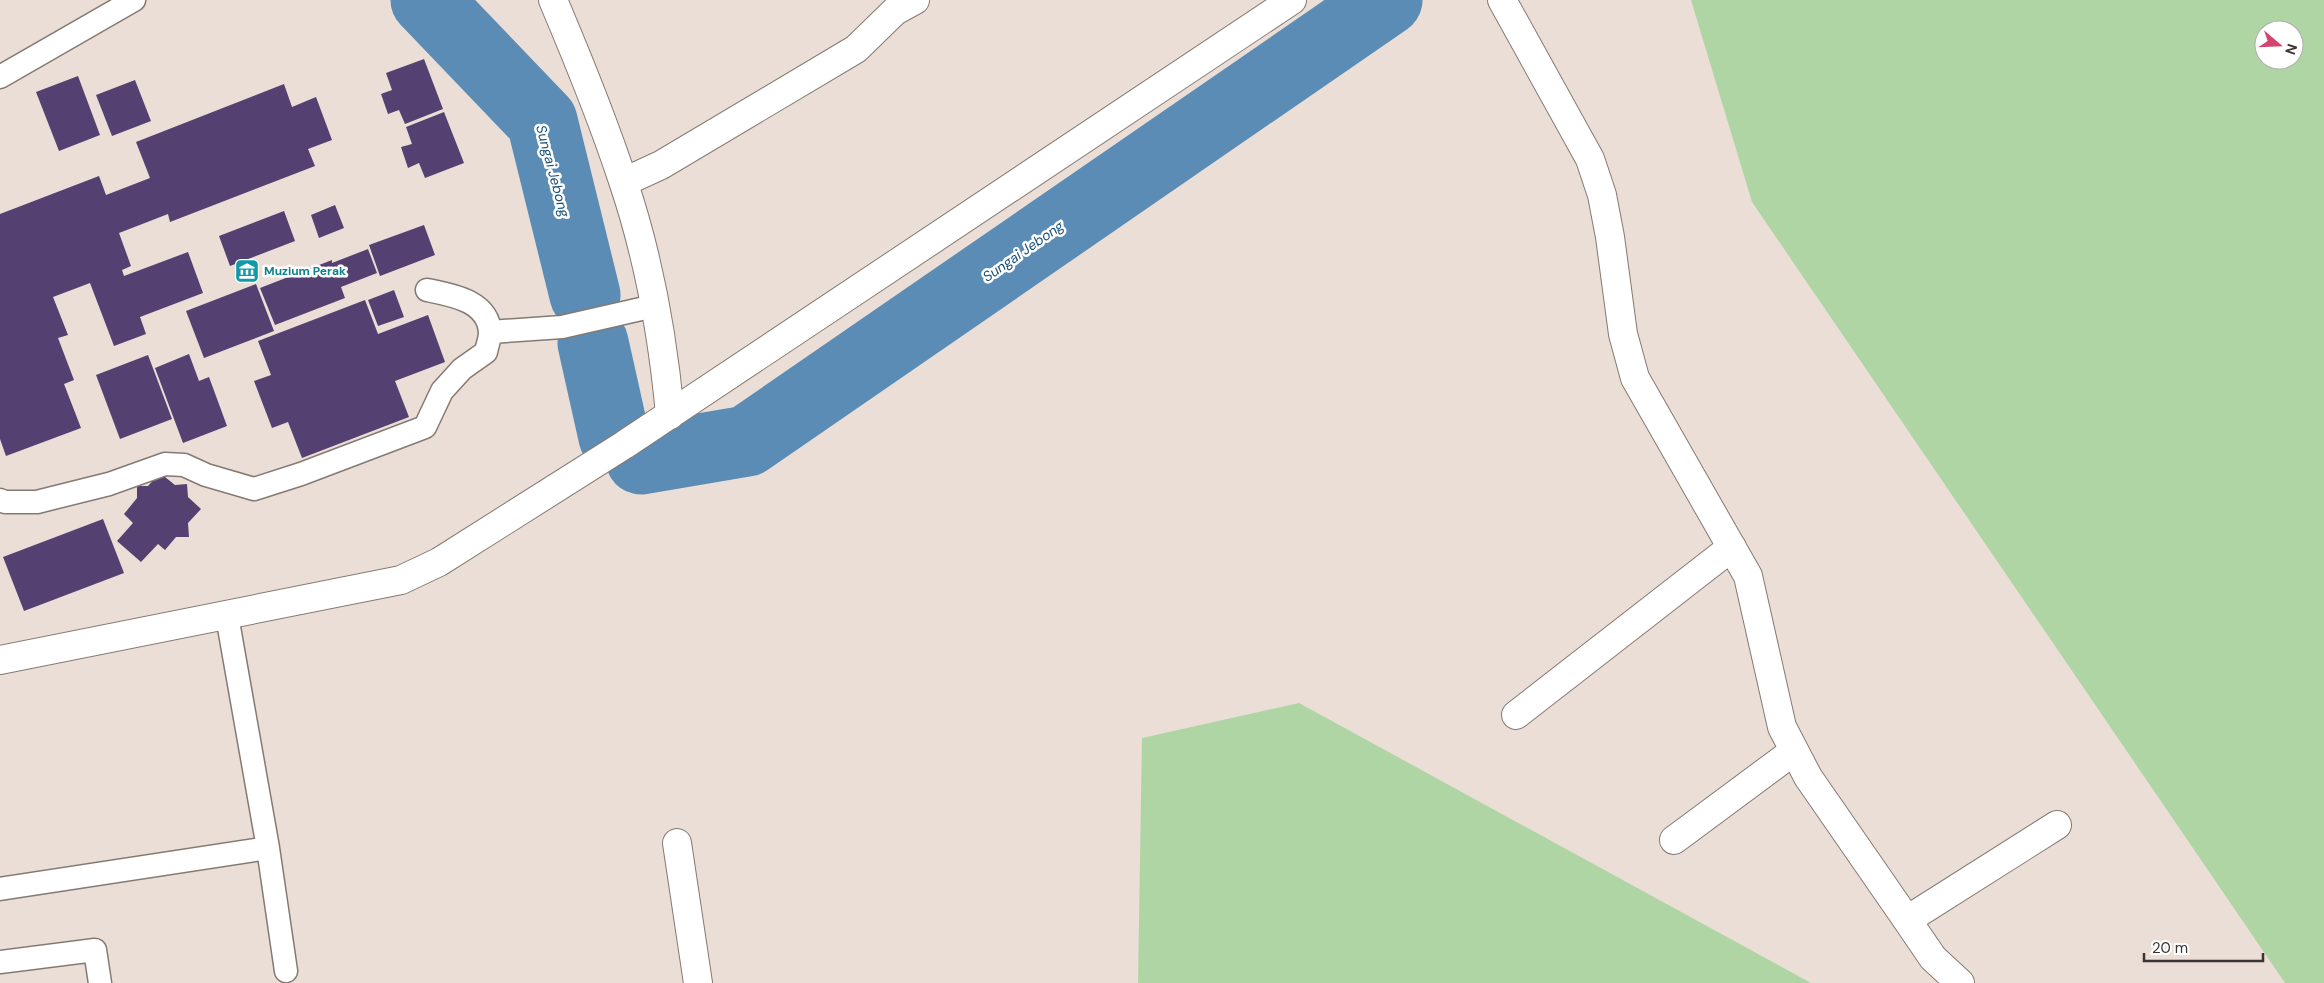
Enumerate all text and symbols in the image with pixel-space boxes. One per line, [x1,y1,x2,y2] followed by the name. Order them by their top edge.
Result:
[2254,20,2304,70] north arrow
[2281,41,2301,57] text: N
[532,123,574,219] water label: Sungai Jebong
[979,216,1067,286] water label: Sungai Jebong
[234,258,260,284] museum icon: Muzium Perak
[264,263,346,279] place label: Muzium Perak
[2144,930,2263,962] scale bar
[2152,938,2188,958] text: 20 m

